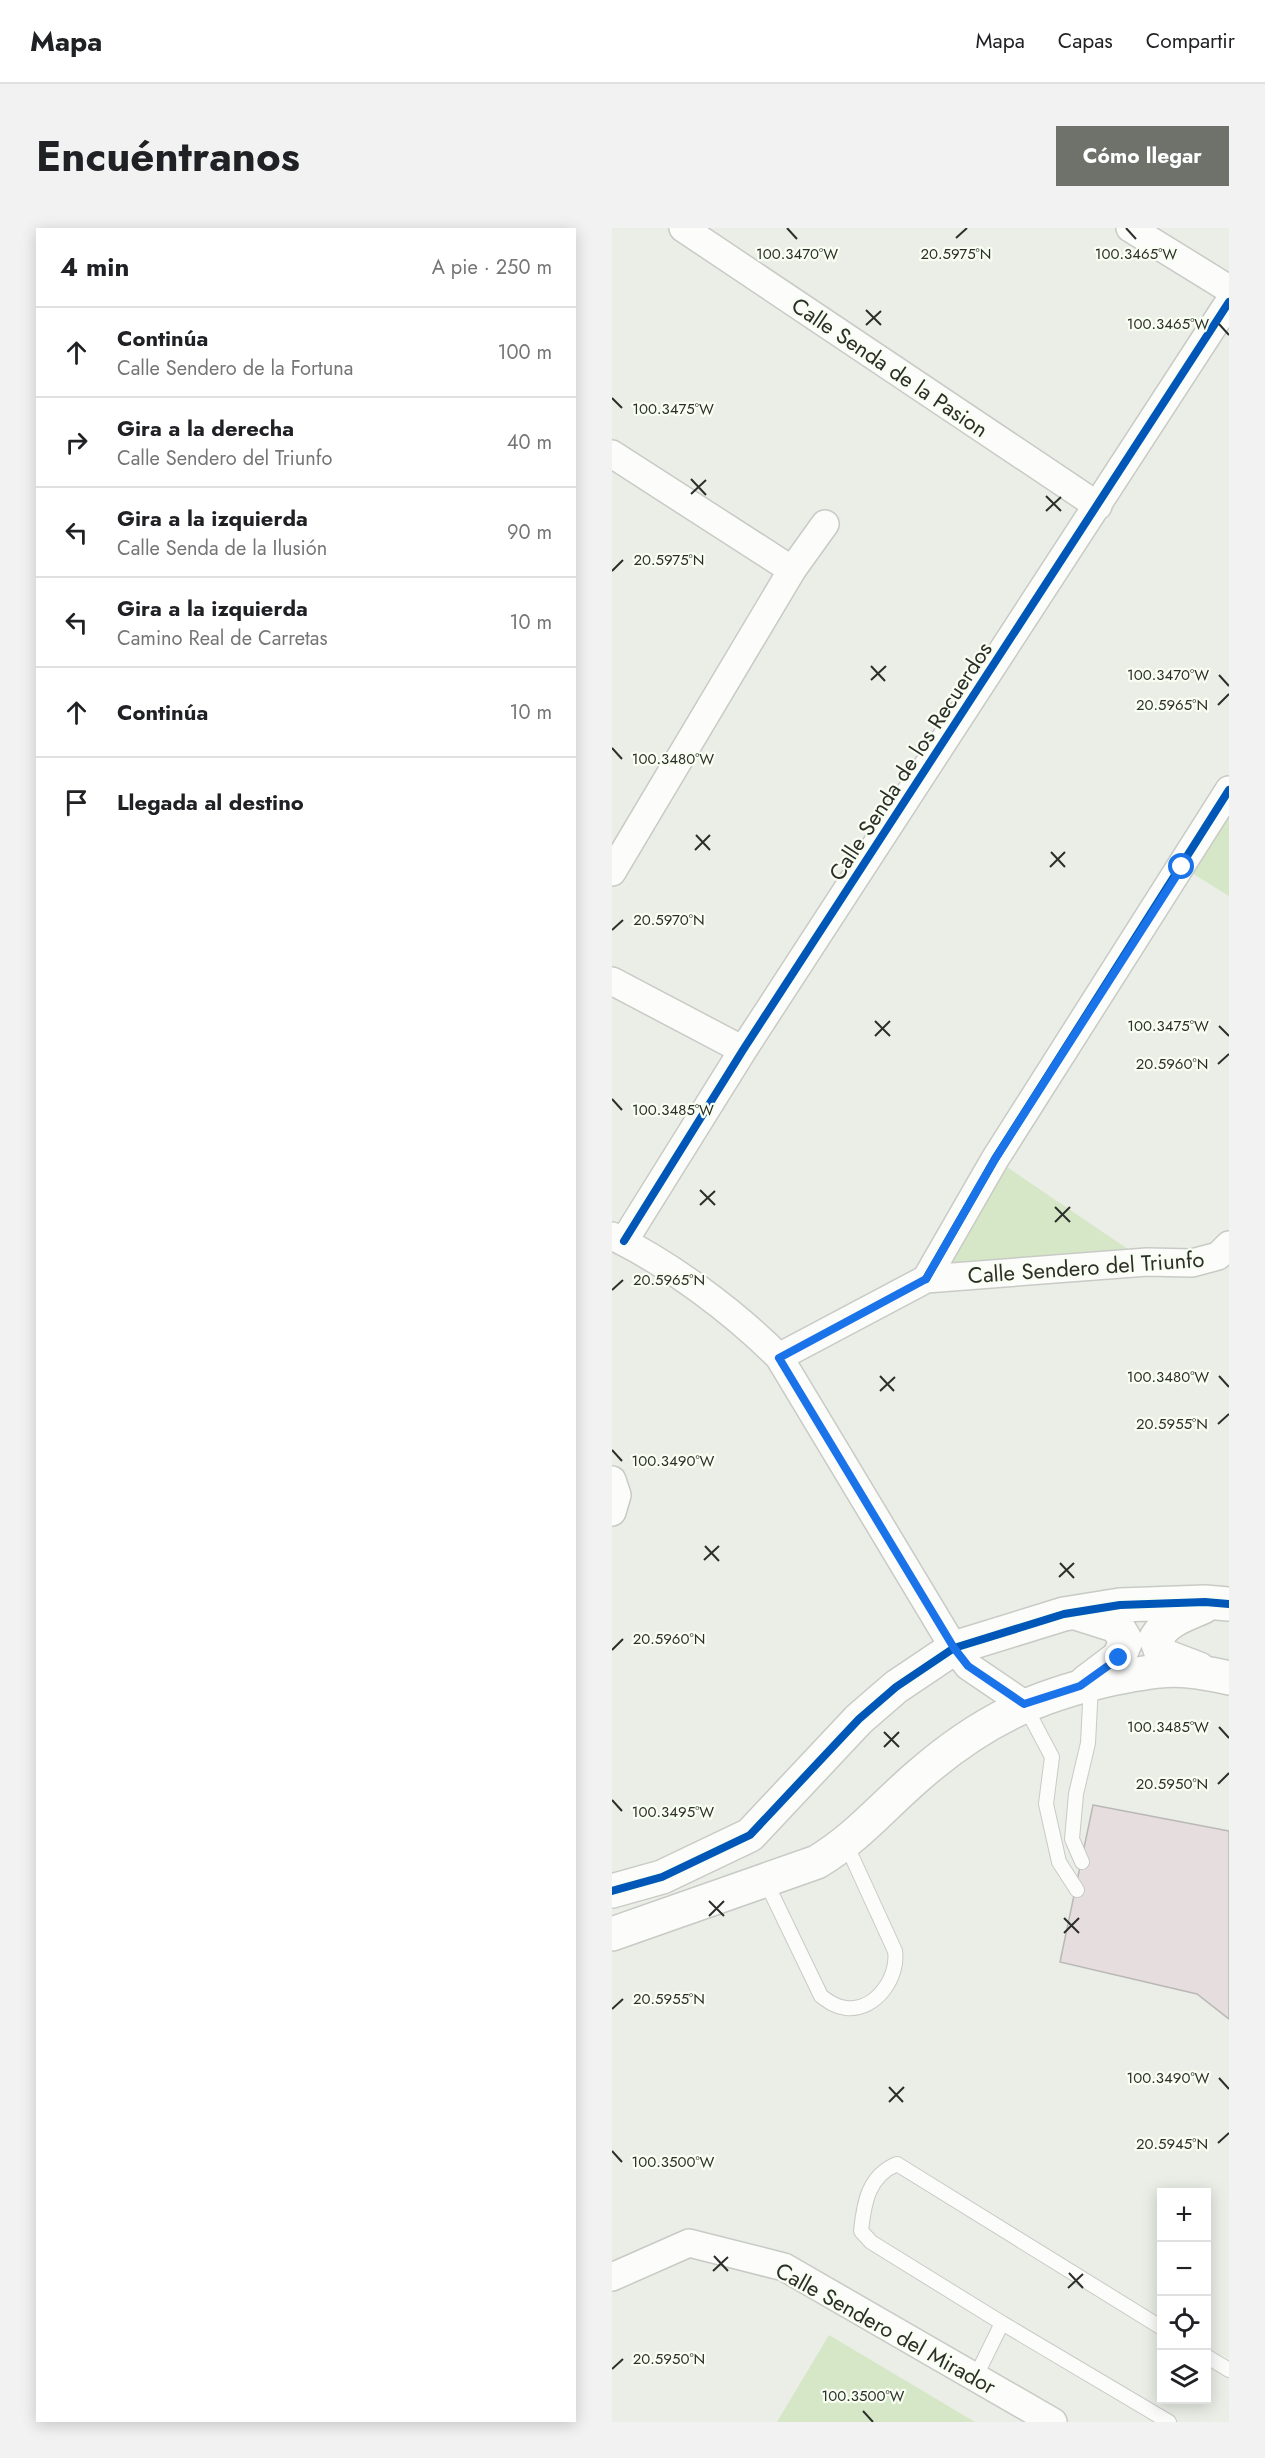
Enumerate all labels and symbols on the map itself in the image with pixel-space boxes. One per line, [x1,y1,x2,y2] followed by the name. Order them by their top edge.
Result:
[756,243,838,265] text: 100.3470°W
[921,243,991,265] text: 20.5975°N
[1095,243,1177,265] text: 100.3465°W
[785,289,995,445] street label: Calle Senda de la Pasion
[1127,313,1209,335] text: 100.3465°W
[632,398,714,420] text: 100.3475°W
[634,549,704,571] text: 20.5975°N
[820,635,1000,887] street label: Calle Senda de los Recuerdos
[1127,664,1209,686] text: 100.3470°W
[1136,694,1208,716] text: 20.5965°N
[632,748,714,770] text: 100.3480°W
[1168,853,1194,879] route start
[633,909,705,931] text: 20.5970°N
[1127,1015,1209,1037] text: 100.3475°W
[1136,1053,1208,1075] text: 20.5960°N
[632,1099,714,1121] text: 100.3485°W
[967,1243,1205,1291] street label: Calle Sendero del Triunfo
[633,1269,705,1291] text: 20.5965°N
[1127,1366,1209,1388] text: 100.3480°W
[1136,1413,1208,1435] text: 20.5955°N
[632,1450,715,1472] text: 100.3490°W
[633,1628,705,1650] text: 20.5960°N
[1105,1644,1131,1670] route end
[1127,1716,1209,1738] text: 100.3485°W
[1136,1773,1208,1795] text: 20.5950°N
[632,1801,714,1823] text: 100.3495°W
[633,1988,705,2010] text: 20.5955°N
[1127,2067,1210,2089] text: 100.3490°W
[1136,2133,1208,2155] text: 20.5945°N
[632,2151,715,2173] text: 100.3500°W
[770,2254,1002,2402] street label: Calle Sendero del Mirador
[633,2348,705,2370] text: 20.5950°N
[822,2385,905,2407] text: 100.3500°W

